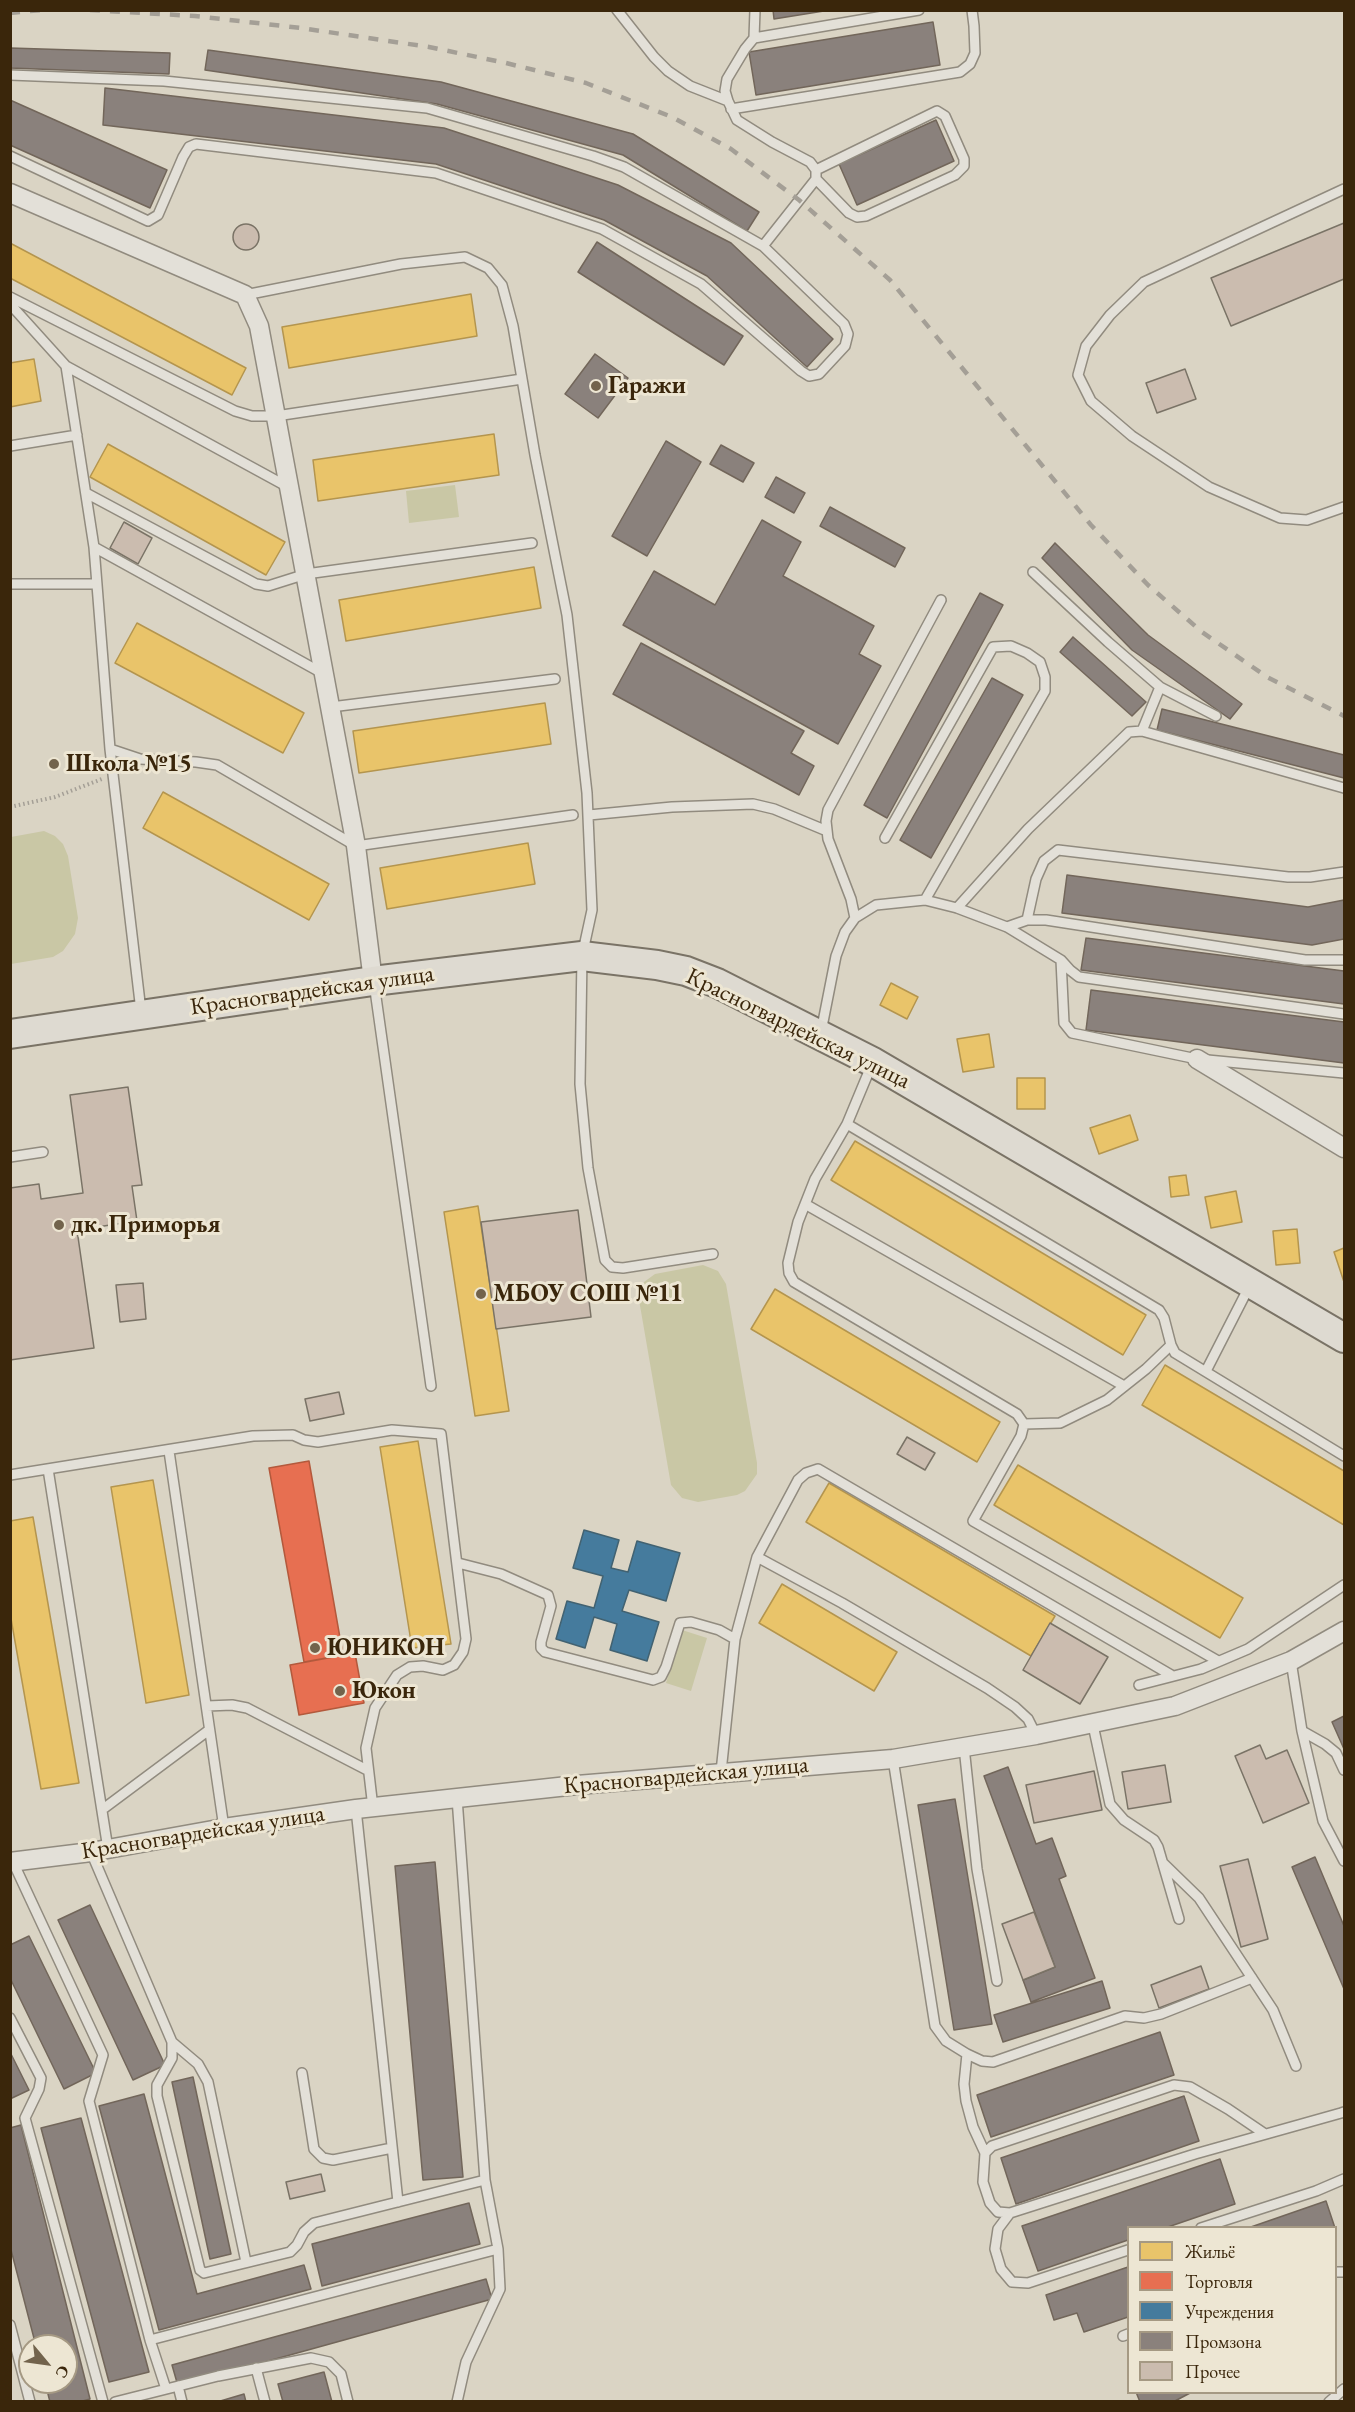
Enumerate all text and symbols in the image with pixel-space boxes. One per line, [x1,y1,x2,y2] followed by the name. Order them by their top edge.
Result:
[608,372,686,400] place label: Гаражи
[589,379,603,393] marker: Гаражи
[66,750,192,778] place label: Школа №15
[47,757,61,771] marker: Школа №15
[188,960,436,1022] street label: Красногвардейская улица
[681,962,915,1096] street label: Красногвардейская улица
[71,1211,220,1239] place label: дк. Приморья
[52,1218,66,1232] marker: дк. Приморья
[493,1280,683,1308] place label: МБОУ СОШ №11
[474,1287,488,1301] marker: МБОУ СОШ №11
[327,1634,444,1662] place label: ЮНИКОН
[308,1641,322,1655] marker: ЮНИКОН
[352,1677,416,1705] place label: Юкон
[333,1684,347,1698] marker: Юкон
[562,1751,810,1801] street label: Красногвардейская улица
[79,1800,327,1866] street label: Красногвардейская улица
[1127,2226,1337,2394] legend
[1185,2240,1235,2263] text: Жильё
[1185,2270,1253,2293] text: Торговля
[1185,2300,1274,2323] text: Учреждения
[1185,2330,1262,2353] text: Промзона
[18,2334,78,2394] north arrow
[1185,2360,1240,2383] text: Прочее
[50,2362,74,2382] text: С

